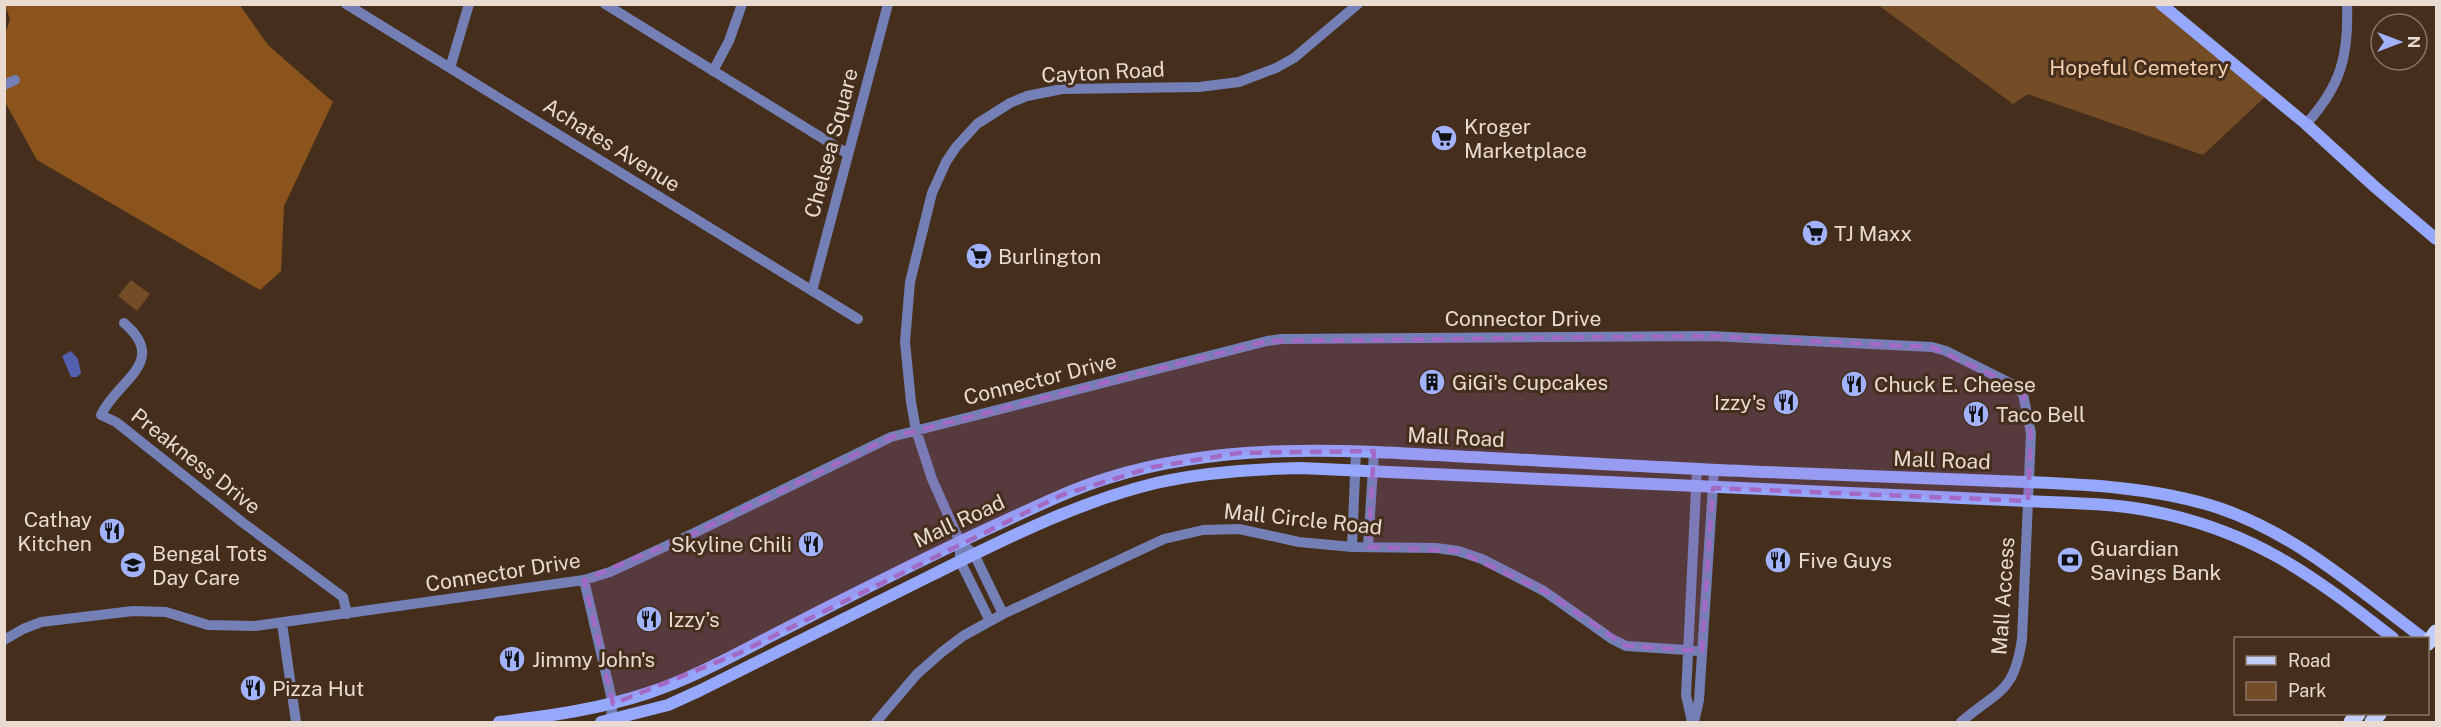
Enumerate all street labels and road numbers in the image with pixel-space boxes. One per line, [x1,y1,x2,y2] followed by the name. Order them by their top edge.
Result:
[1041,56,1165,88] street label: Cayton Road
[799,65,863,221] street label: Chelsea Square
[539,93,685,197] street label: Achates Avenue
[1445,306,1601,331] street label: Connector Drive
[961,348,1119,410] street label: Connector Drive
[126,403,266,519] street label: Preakness Drive
[1407,422,1505,452] street label: Mall Road
[1893,446,1991,474] street label: Mall Road
[910,489,1008,553] street label: Mall Road
[1223,498,1383,540] street label: Mall Circle Road
[1986,536,2020,656] street label: Mall Access
[424,547,582,597] street label: Connector Drive

